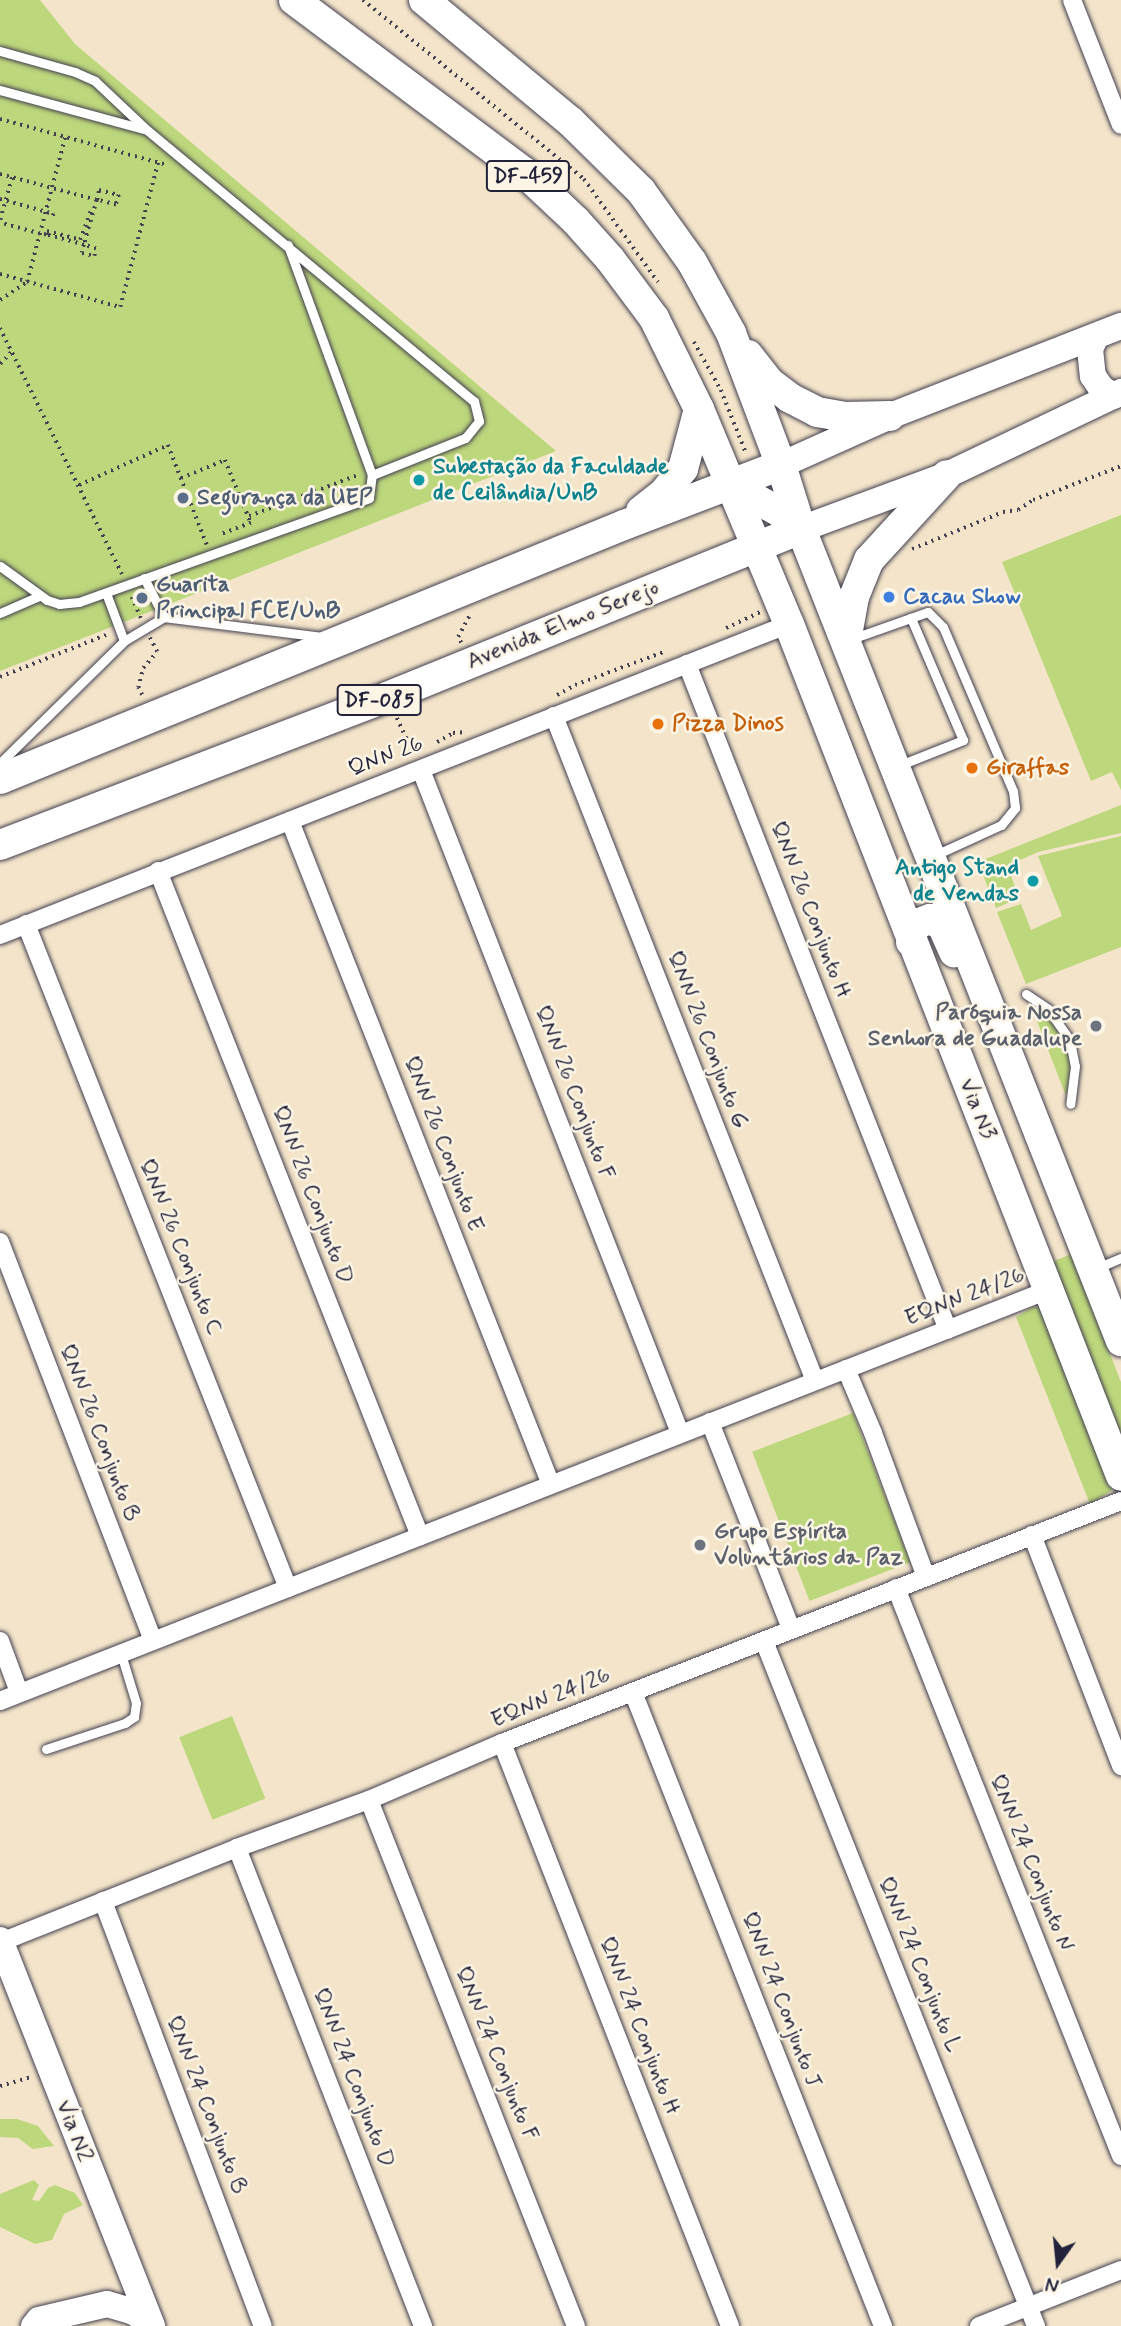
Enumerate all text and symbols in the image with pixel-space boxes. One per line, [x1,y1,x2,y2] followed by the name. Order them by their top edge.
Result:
[484,158,572,194] road number: DF-459
[433,453,664,507] place label: Subestação da Faculdade de Ceilândia/UnB
[411,472,427,488] marker: Subestação da Faculdade de Ceilândia/UnB
[197,484,376,512] place label: Segurança da UEP
[175,490,191,506] marker: Segurança da UEP
[156,571,340,625] place label: Guarita Principal FCE/UnB
[465,575,661,675] street label: Avenida Elmo Serejo
[903,583,1021,611] place label: Cacau Show
[881,589,897,605] marker: Cacau Show
[134,590,150,606] marker: Guarita Principal FCE/UnB
[335,682,423,718] road number: DF-085
[672,710,783,738] place label: Pizza Dinos
[650,716,666,732] marker: Pizza Dinos
[345,730,427,784] street label: QNN 26
[986,754,1069,782] place label: Giraffas
[964,760,980,776] marker: Giraffas
[764,818,856,1002] street label: QNN 26 Conjunto H
[890,854,1019,908] place label: Antigo Stand de Vendas
[1025,873,1041,889] marker: Antigo Stand de Vendas
[661,948,753,1132] street label: QNN 26 Conjunto G
[872,999,1082,1053] place label: Paróquia Nossa Senhora de Guadalupe
[528,1002,620,1184] street label: QNN 26 Conjunto F
[1088,1018,1104,1034] marker: Paróquia Nossa Senhora de Guadalupe
[397,1052,489,1236] street label: QNN 26 Conjunto E
[952,1074,1002,1144] street label: Via N3
[265,1102,359,1288] street label: QNN 26 Conjunto D
[132,1154,228,1340] street label: QNN 26 Conjunto C
[901,1261,1029,1333] street label: EQNN 24/26
[53,1341,145,1525] street label: QNN 26 Conjunto B
[714,1518,899,1572] place label: Grupo Espírita Voluntários da Paz
[692,1537,708,1553] marker: Grupo Espírita Voluntários da Paz
[487,1661,615,1735] street label: EQNN 24/26
[983,1770,1079,1956] street label: QNN 24 Conjunto N
[871,1873,967,2057] street label: QNN 24 Conjunto L
[735,1908,827,2092] street label: QNN 24 Conjunto J
[592,1933,686,2119] street label: QNN 24 Conjunto H
[448,1963,544,2145] street label: QNN 24 Conjunto F
[306,1985,400,2171] street label: QNN 24 Conjunto D
[159,2012,253,2198] street label: QNN 24 Conjunto B
[49,2096,99,2166] street label: Via N2
[1023,2228,1093,2298] north arrow
[1043,2270,1062,2297] text: N

